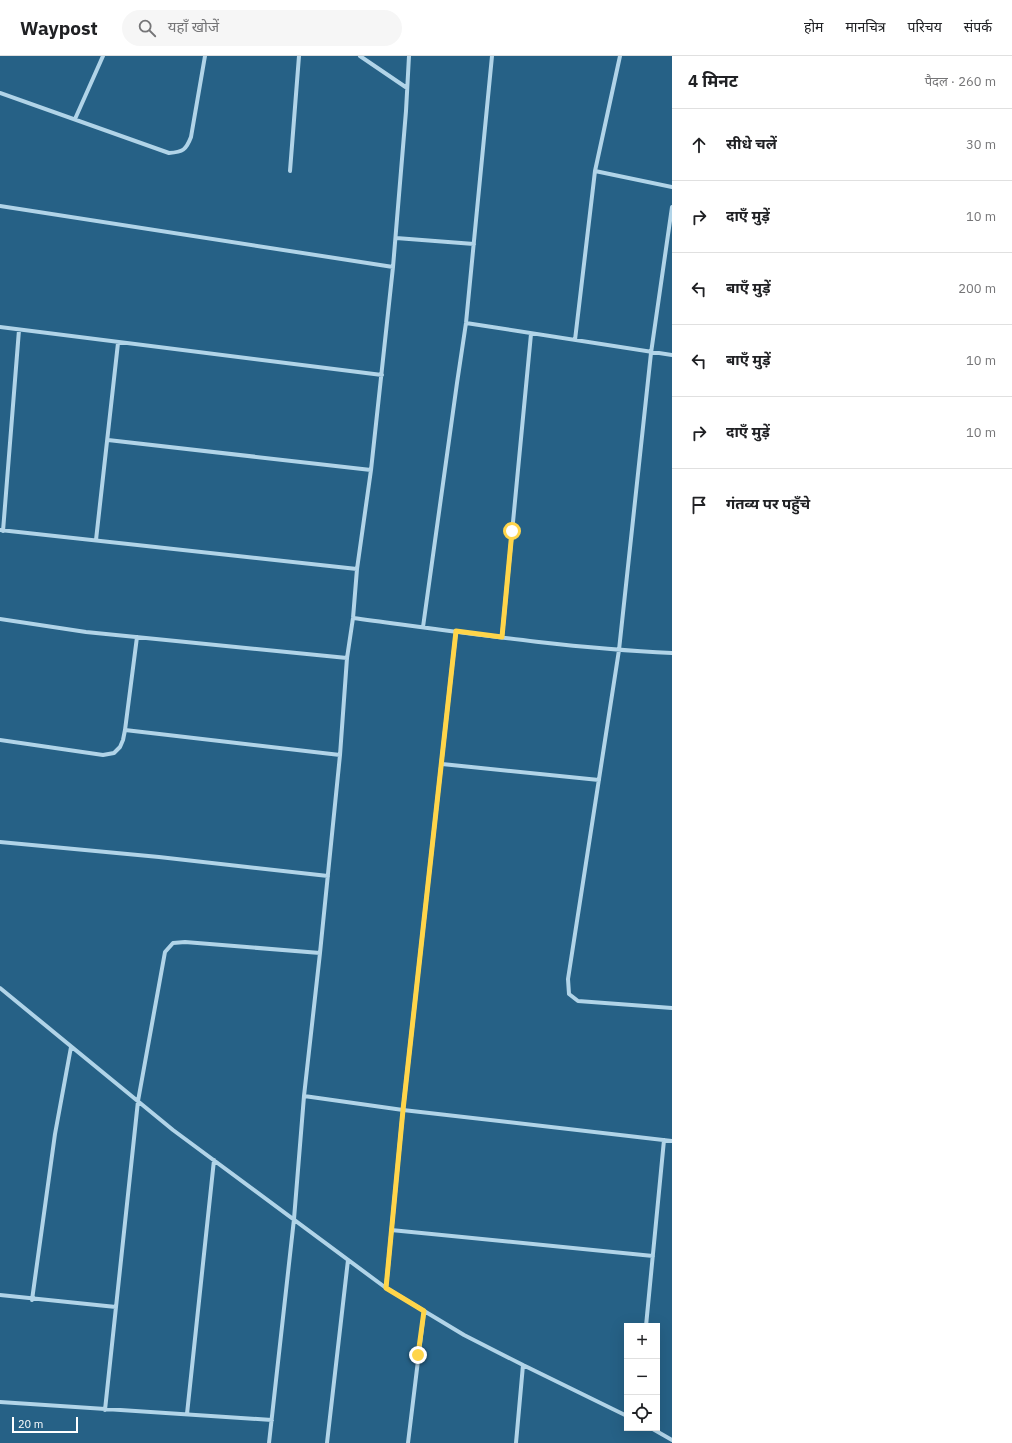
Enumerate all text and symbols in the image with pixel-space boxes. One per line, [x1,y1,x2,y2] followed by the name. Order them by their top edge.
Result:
[122,10,402,46] search box
[20,16,98,40] text: Waypost
[136,17,158,39] icon: search
[168,17,219,36] text: यहाँ खोजें
[804,18,823,36] text: होम
[845,18,886,36] text: मानचित्र
[908,18,942,36] text: परिचय
[964,18,992,36] text: संपर्क
[688,70,738,92] text: 4 मिनट
[925,73,996,90] text: पैदल · 260 m
[688,134,710,156] icon: ahead
[726,134,777,153] text: सीधे चलें
[966,136,996,153] text: 30 m
[688,206,710,228] icon: right
[726,206,770,225] text: दाएँ मुड़ें
[966,208,996,225] text: 10 m
[688,278,710,300] icon: left
[726,278,771,297] text: बाएँ मुड़ें
[958,280,996,297] text: 200 m
[688,350,710,372] icon: left
[726,350,771,369] text: बाएँ मुड़ें
[966,352,996,369] text: 10 m
[688,422,710,444] icon: right
[726,422,770,441] text: दाएँ मुड़ें
[966,424,996,441] text: 10 m
[688,494,710,516] icon: arrive
[726,494,810,513] text: गंतव्य पर पहुँचे
[503,522,521,540] route start
[624,1323,660,1431] map controls
[624,1323,660,1359] button: +
[409,1346,427,1364] route end
[624,1359,660,1395] button: −
[624,1395,660,1431] button: locate
[12,1415,78,1434] scale bar
[18,1417,43,1431] text: 20 m

